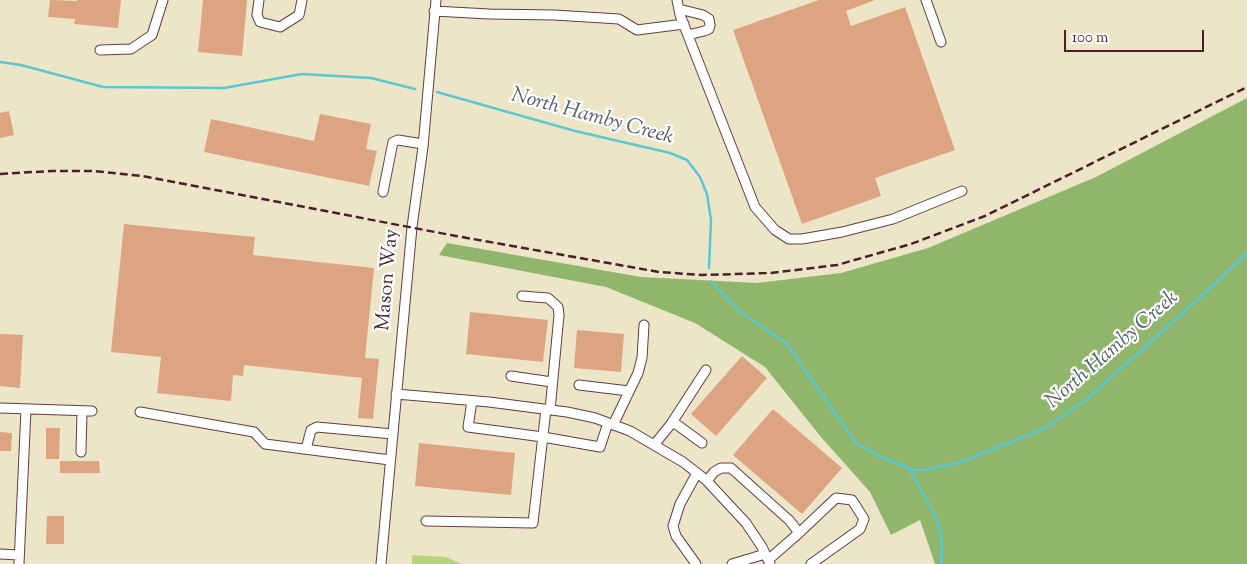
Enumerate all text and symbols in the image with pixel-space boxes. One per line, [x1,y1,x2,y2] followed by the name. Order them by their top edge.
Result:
[1067,20,1207,52] scale bar
[1072,28,1108,49] text: 100 m
[508,84,676,152] water label: North Hamby Creek
[373,228,405,332] street label: Mason Way
[1042,287,1184,415] water label: North Hamby Creek

